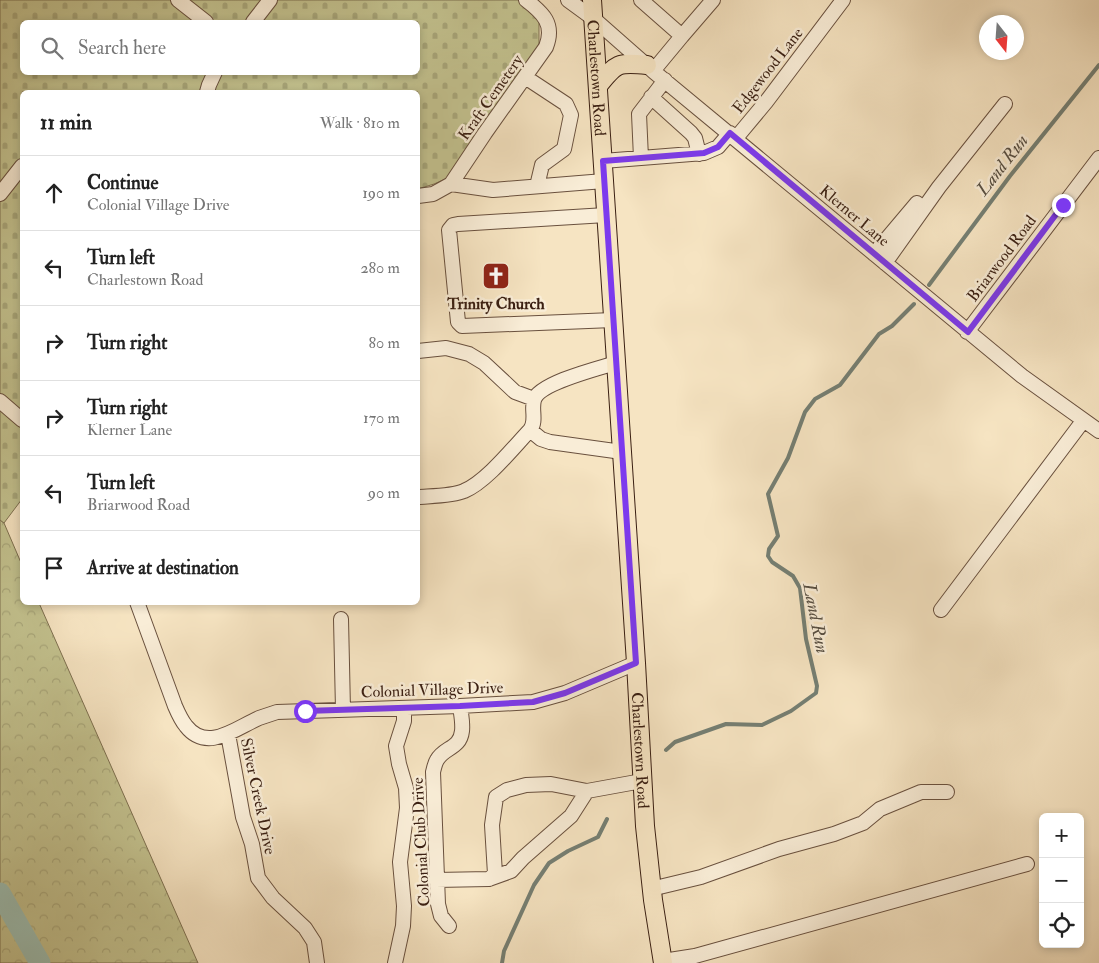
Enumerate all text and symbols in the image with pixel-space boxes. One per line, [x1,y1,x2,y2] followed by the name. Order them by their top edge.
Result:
[979,15,1024,60] north arrow
[582,19,610,137] street label: Charlestown Road
[20,20,420,75] search box
[728,23,808,118] street label: Edgewood Lane
[38,34,66,62] icon: search
[78,36,166,60] text: Search here
[454,50,528,144] street label: Kraft Cemetery
[40,109,92,136] text: 11 min
[320,113,400,133] text: Walk · 810 m
[971,130,1033,201] water label: Land Run
[87,171,158,195] text: Continue
[40,179,68,207] icon: ahead
[815,181,894,251] street label: Klerner Lane
[362,183,400,203] text: 190 m
[1052,194,1075,217] route end
[87,195,229,215] text: Colonial Village Drive
[963,211,1041,306] street label: Briarwood Road
[87,246,155,270] text: Turn left
[40,254,68,282] icon: left
[360,258,400,278] text: 280 m
[481,261,511,291] church icon: Trinity Church
[87,270,203,290] text: Charlestown Road
[446,294,545,315] place label: Trinity Church
[40,329,68,357] icon: right
[87,331,167,355] text: Turn right
[369,333,400,353] text: 80 m
[87,396,167,420] text: Turn right
[40,404,68,432] icon: right
[363,408,400,428] text: 170 m
[87,420,172,440] text: Klerner Lane
[87,471,155,495] text: Turn left
[40,479,68,507] icon: left
[368,483,400,503] text: 90 m
[87,495,190,515] text: Briarwood Road
[40,554,68,582] icon: arrive
[87,556,239,580] text: Arrive at destination
[797,580,834,655] water label: Land Run
[360,678,504,702] street label: Colonial Village Drive
[627,692,653,809] street label: Charlestown Road
[294,700,317,723] route start
[236,736,280,857] street label: Silver Creek Drive
[408,776,434,907] street label: Colonial Club Drive
[1039,813,1084,948] map controls
[1039,813,1084,858] button: +
[1039,858,1084,903] button: −
[1039,903,1084,948] button: locate

